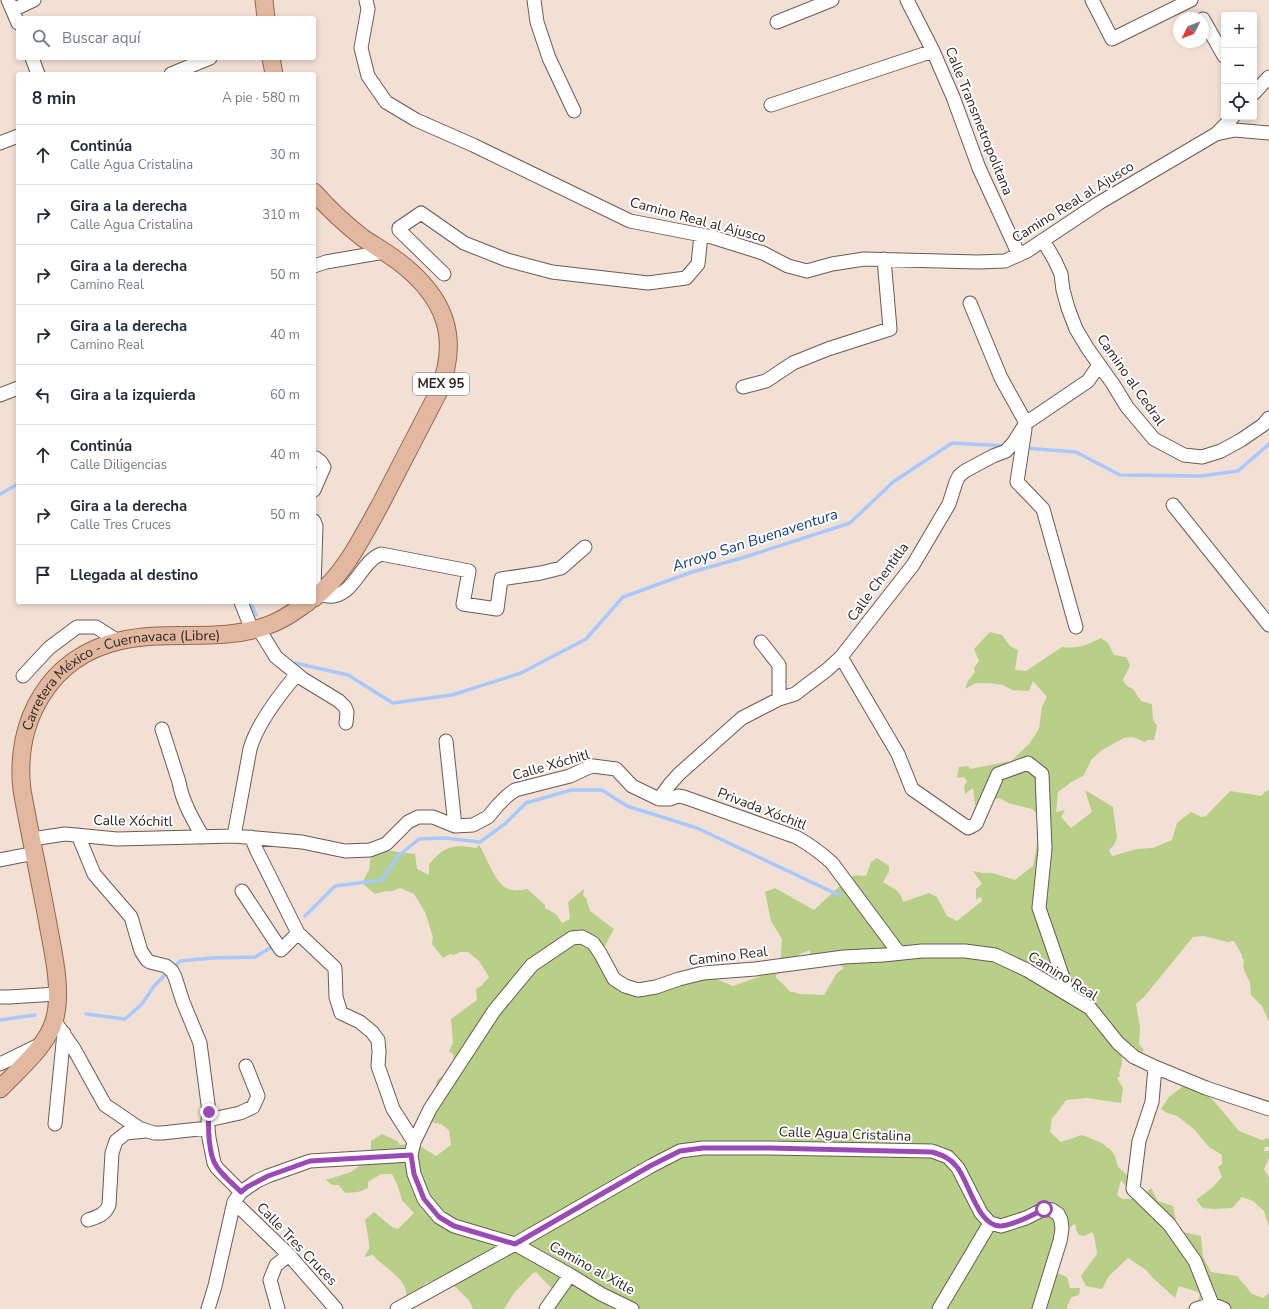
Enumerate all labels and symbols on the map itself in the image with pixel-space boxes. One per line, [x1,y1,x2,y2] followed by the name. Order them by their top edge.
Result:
[1173,12,1209,48] north arrow
[941,44,1017,198] street label: Calle Transmetropolitana
[1008,157,1138,247] street label: Camino Real al Ajusco
[628,193,768,247] street label: Camino Real al Ajusco
[1092,331,1170,430] street label: Camino al Cedral
[413,373,469,395] road number: MEX 95
[669,504,840,577] water label: Arroyo San Buenaventura
[843,539,913,625] street label: Calle Chentitla
[17,625,221,733] street label: Carretera México - Cuernavaca (Libre)
[510,745,593,785] street label: Calle Xóchitl
[715,783,810,835] street label: Privada Xóchitl
[93,811,174,831] street label: Calle Xóchitl
[687,942,769,970] street label: Camino Real
[1024,947,1102,1006] street label: Camino Real
[200,1103,218,1121] route end
[778,1122,912,1146] street label: Calle Agua Cristalina
[252,1198,342,1290] street label: Calle Tres Cruces
[1035,1200,1053,1218] route start
[546,1237,638,1299] street label: Camino al Xitle

